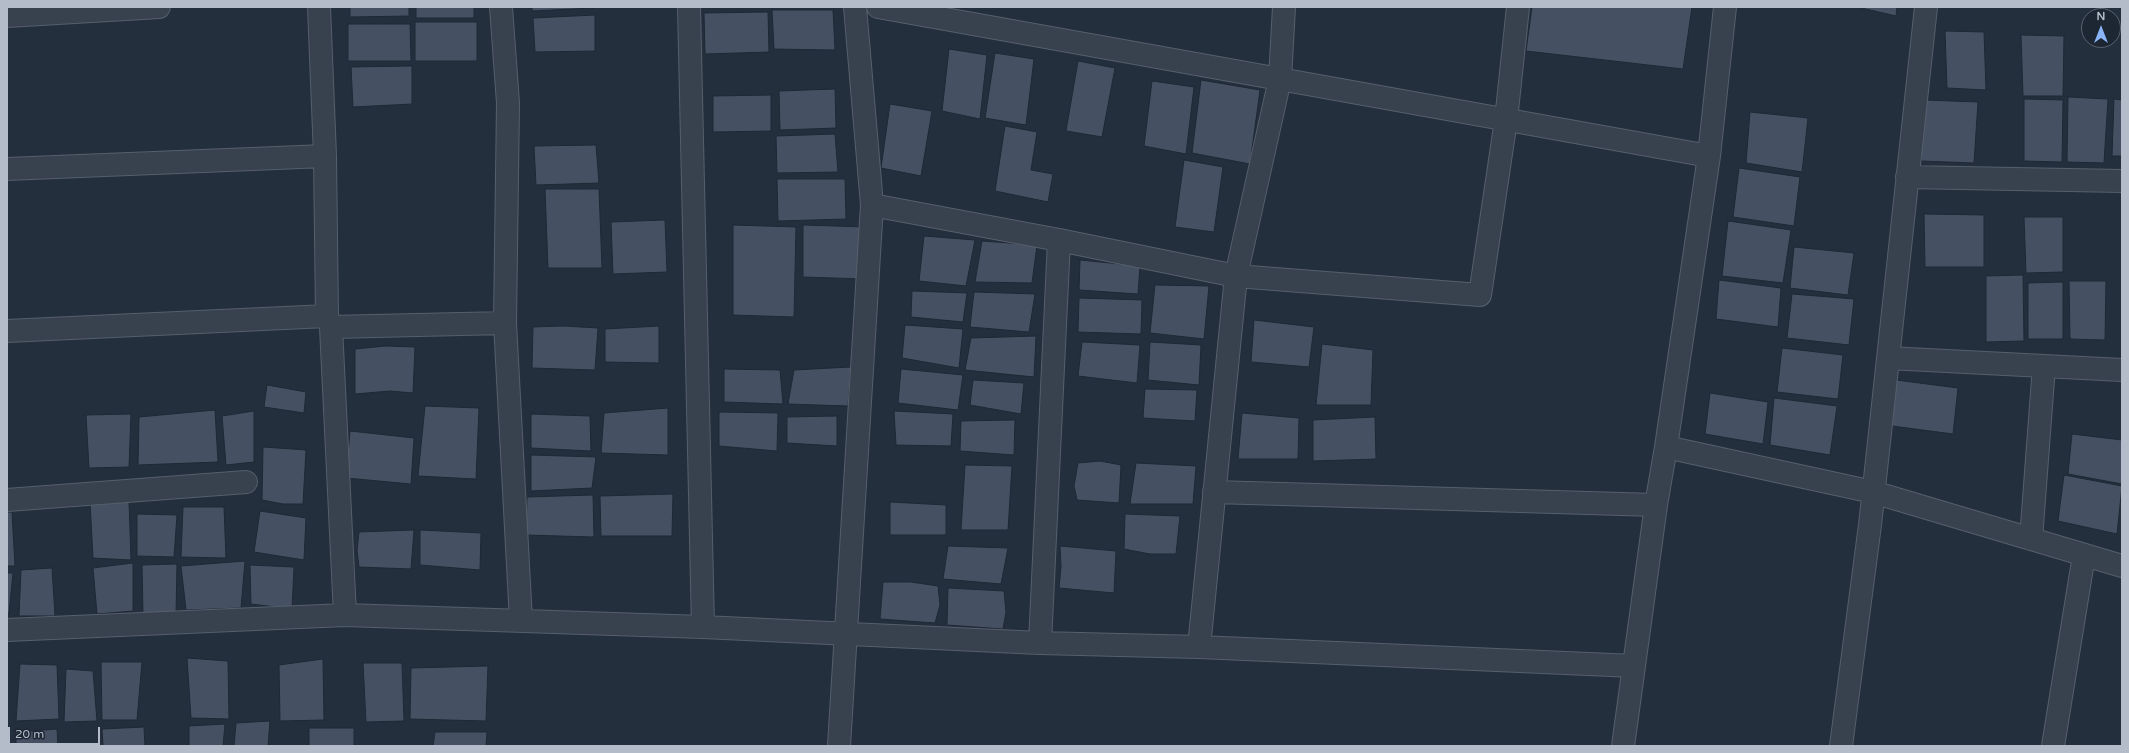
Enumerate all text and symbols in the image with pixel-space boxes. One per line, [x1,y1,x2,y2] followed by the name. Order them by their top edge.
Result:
[2081,8,2121,48] north arrow
[2097,10,2105,23] text: N
[10,719,102,745] scale bar
[15,727,44,741] text: 20 m

